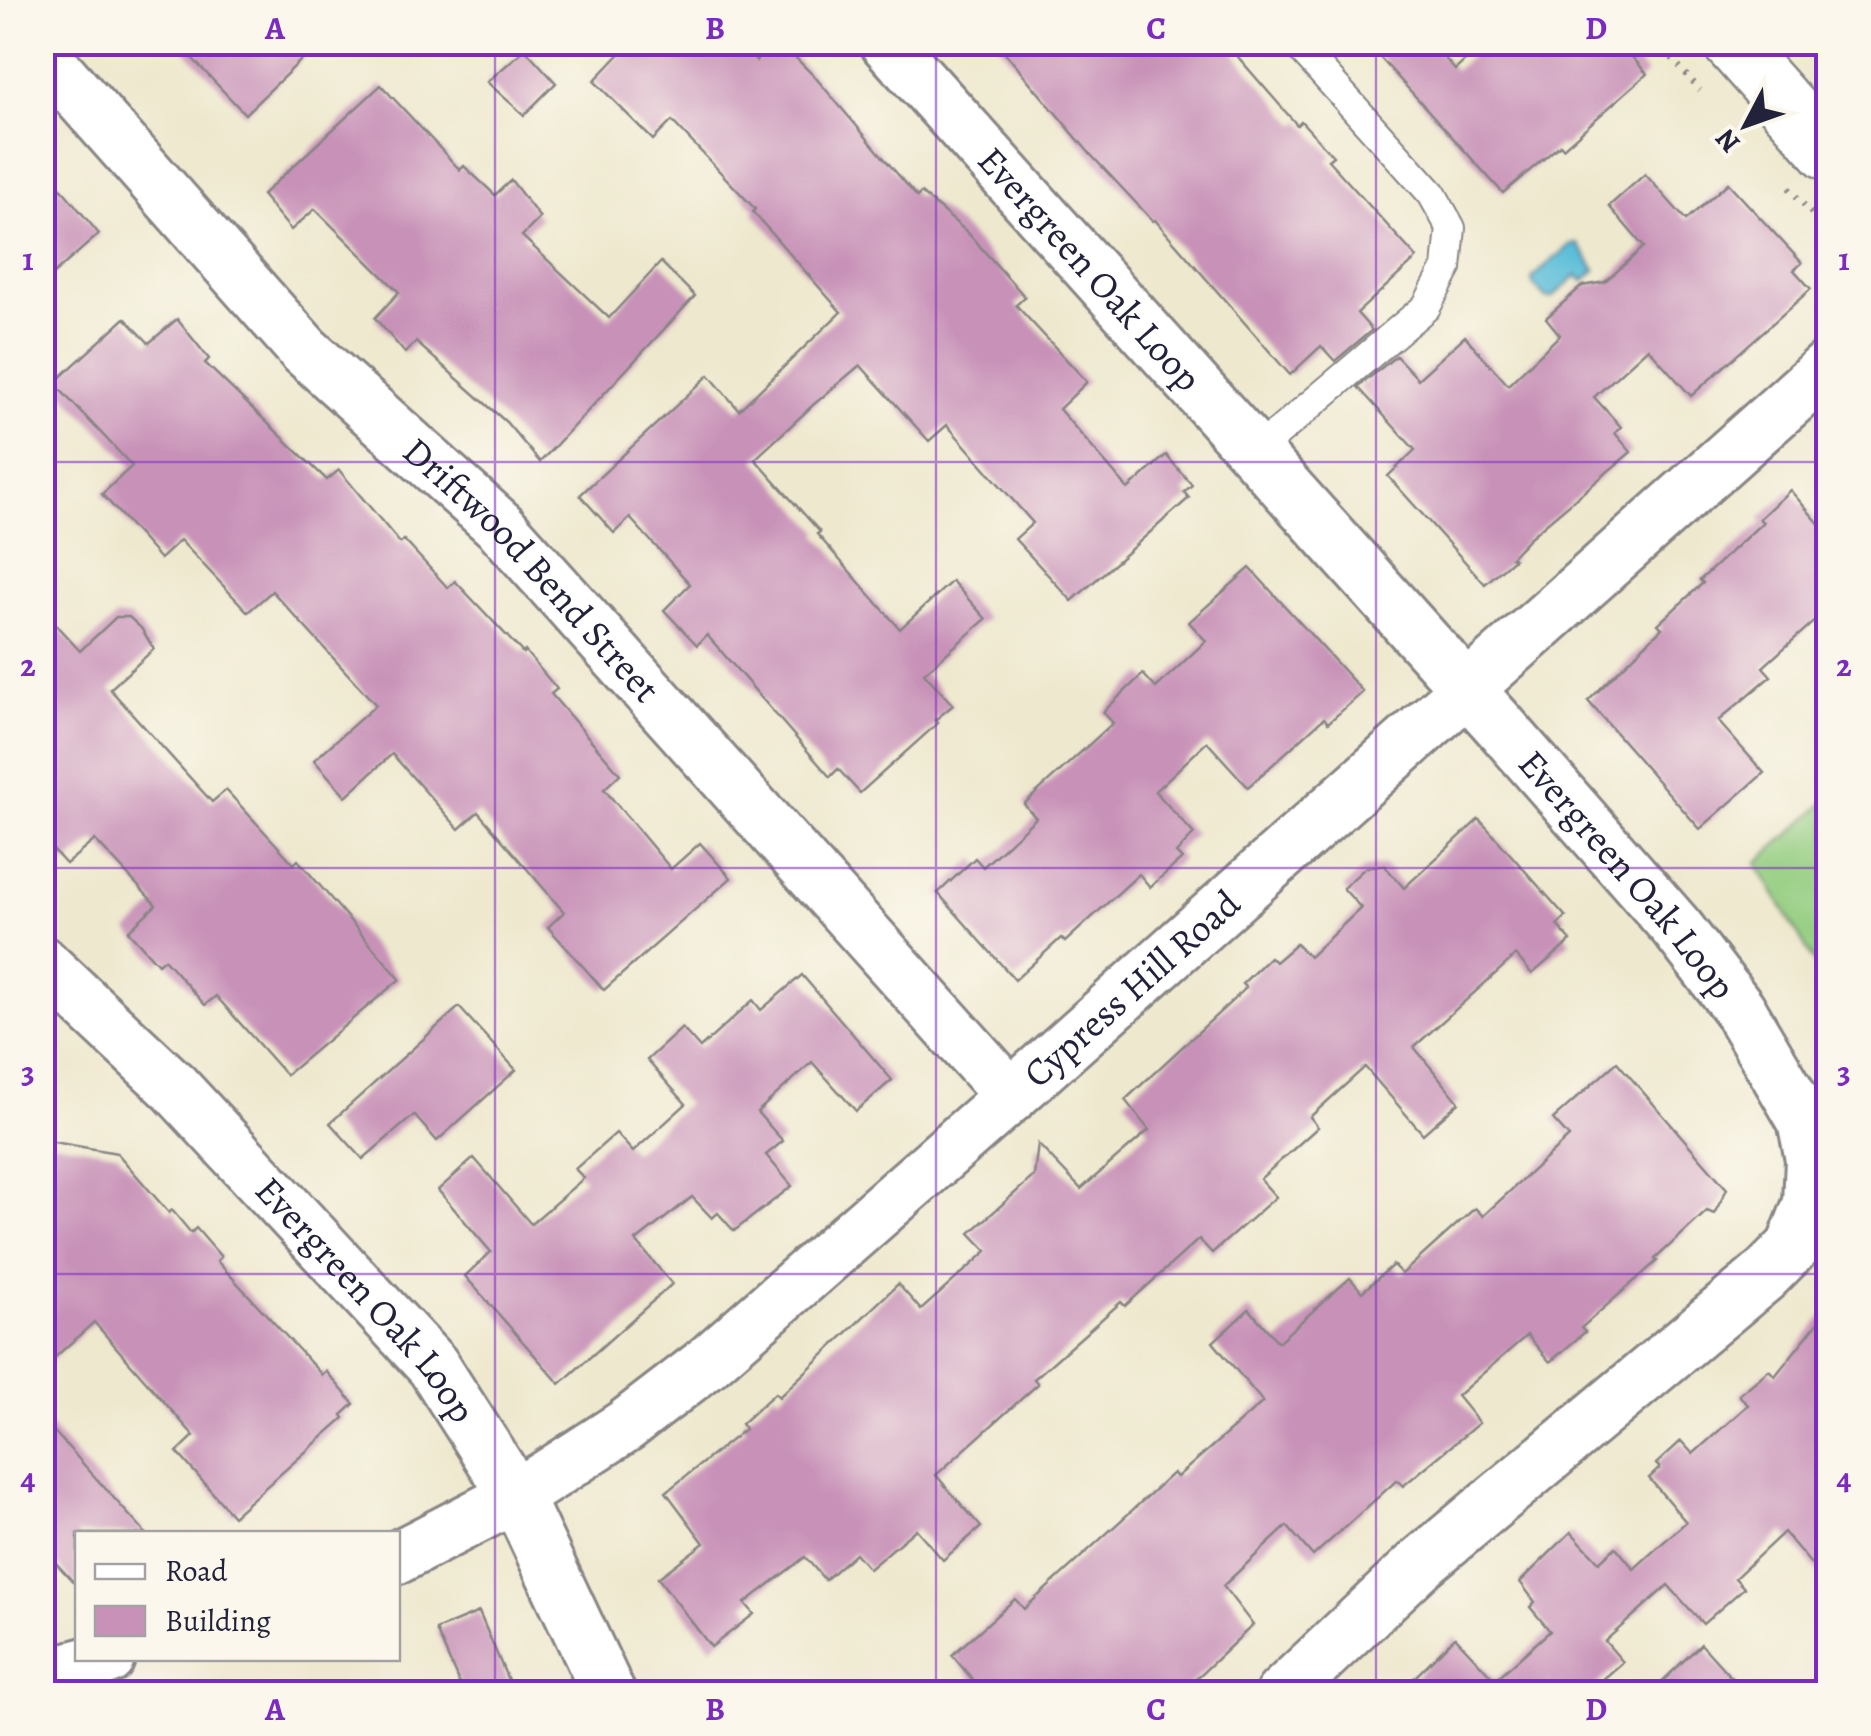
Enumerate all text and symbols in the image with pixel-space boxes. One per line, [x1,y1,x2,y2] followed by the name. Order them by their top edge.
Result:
[264,6,286,50] text: A
[705,6,725,50] text: B
[1146,6,1166,50] text: C
[1585,6,1607,50] text: D
[1696,75,1796,175] north arrow
[1707,121,1749,161] text: N
[966,135,1214,403] street label: Evergreen Oak Loop
[22,237,34,281] text: 1
[1838,237,1850,281] text: 1
[392,425,672,713] street label: Driftwood Bend Street
[20,643,36,687] text: 2
[1836,643,1852,687] text: 2
[1507,739,1748,1010] street label: Evergreen Oak Loop
[1012,877,1252,1099] street label: Cypress Hill Road
[21,1050,35,1094] text: 3
[1837,1050,1851,1094] text: 3
[244,1165,489,1433] street label: Evergreen Oak Loop
[20,1456,36,1500] text: 4
[1836,1456,1852,1500] text: 4
[75,1531,400,1661] legend
[165,1551,228,1591] text: Road
[165,1601,271,1641] text: Building
[264,1687,286,1731] text: A
[705,1687,725,1731] text: B
[1146,1687,1166,1731] text: C
[1585,1687,1607,1731] text: D

